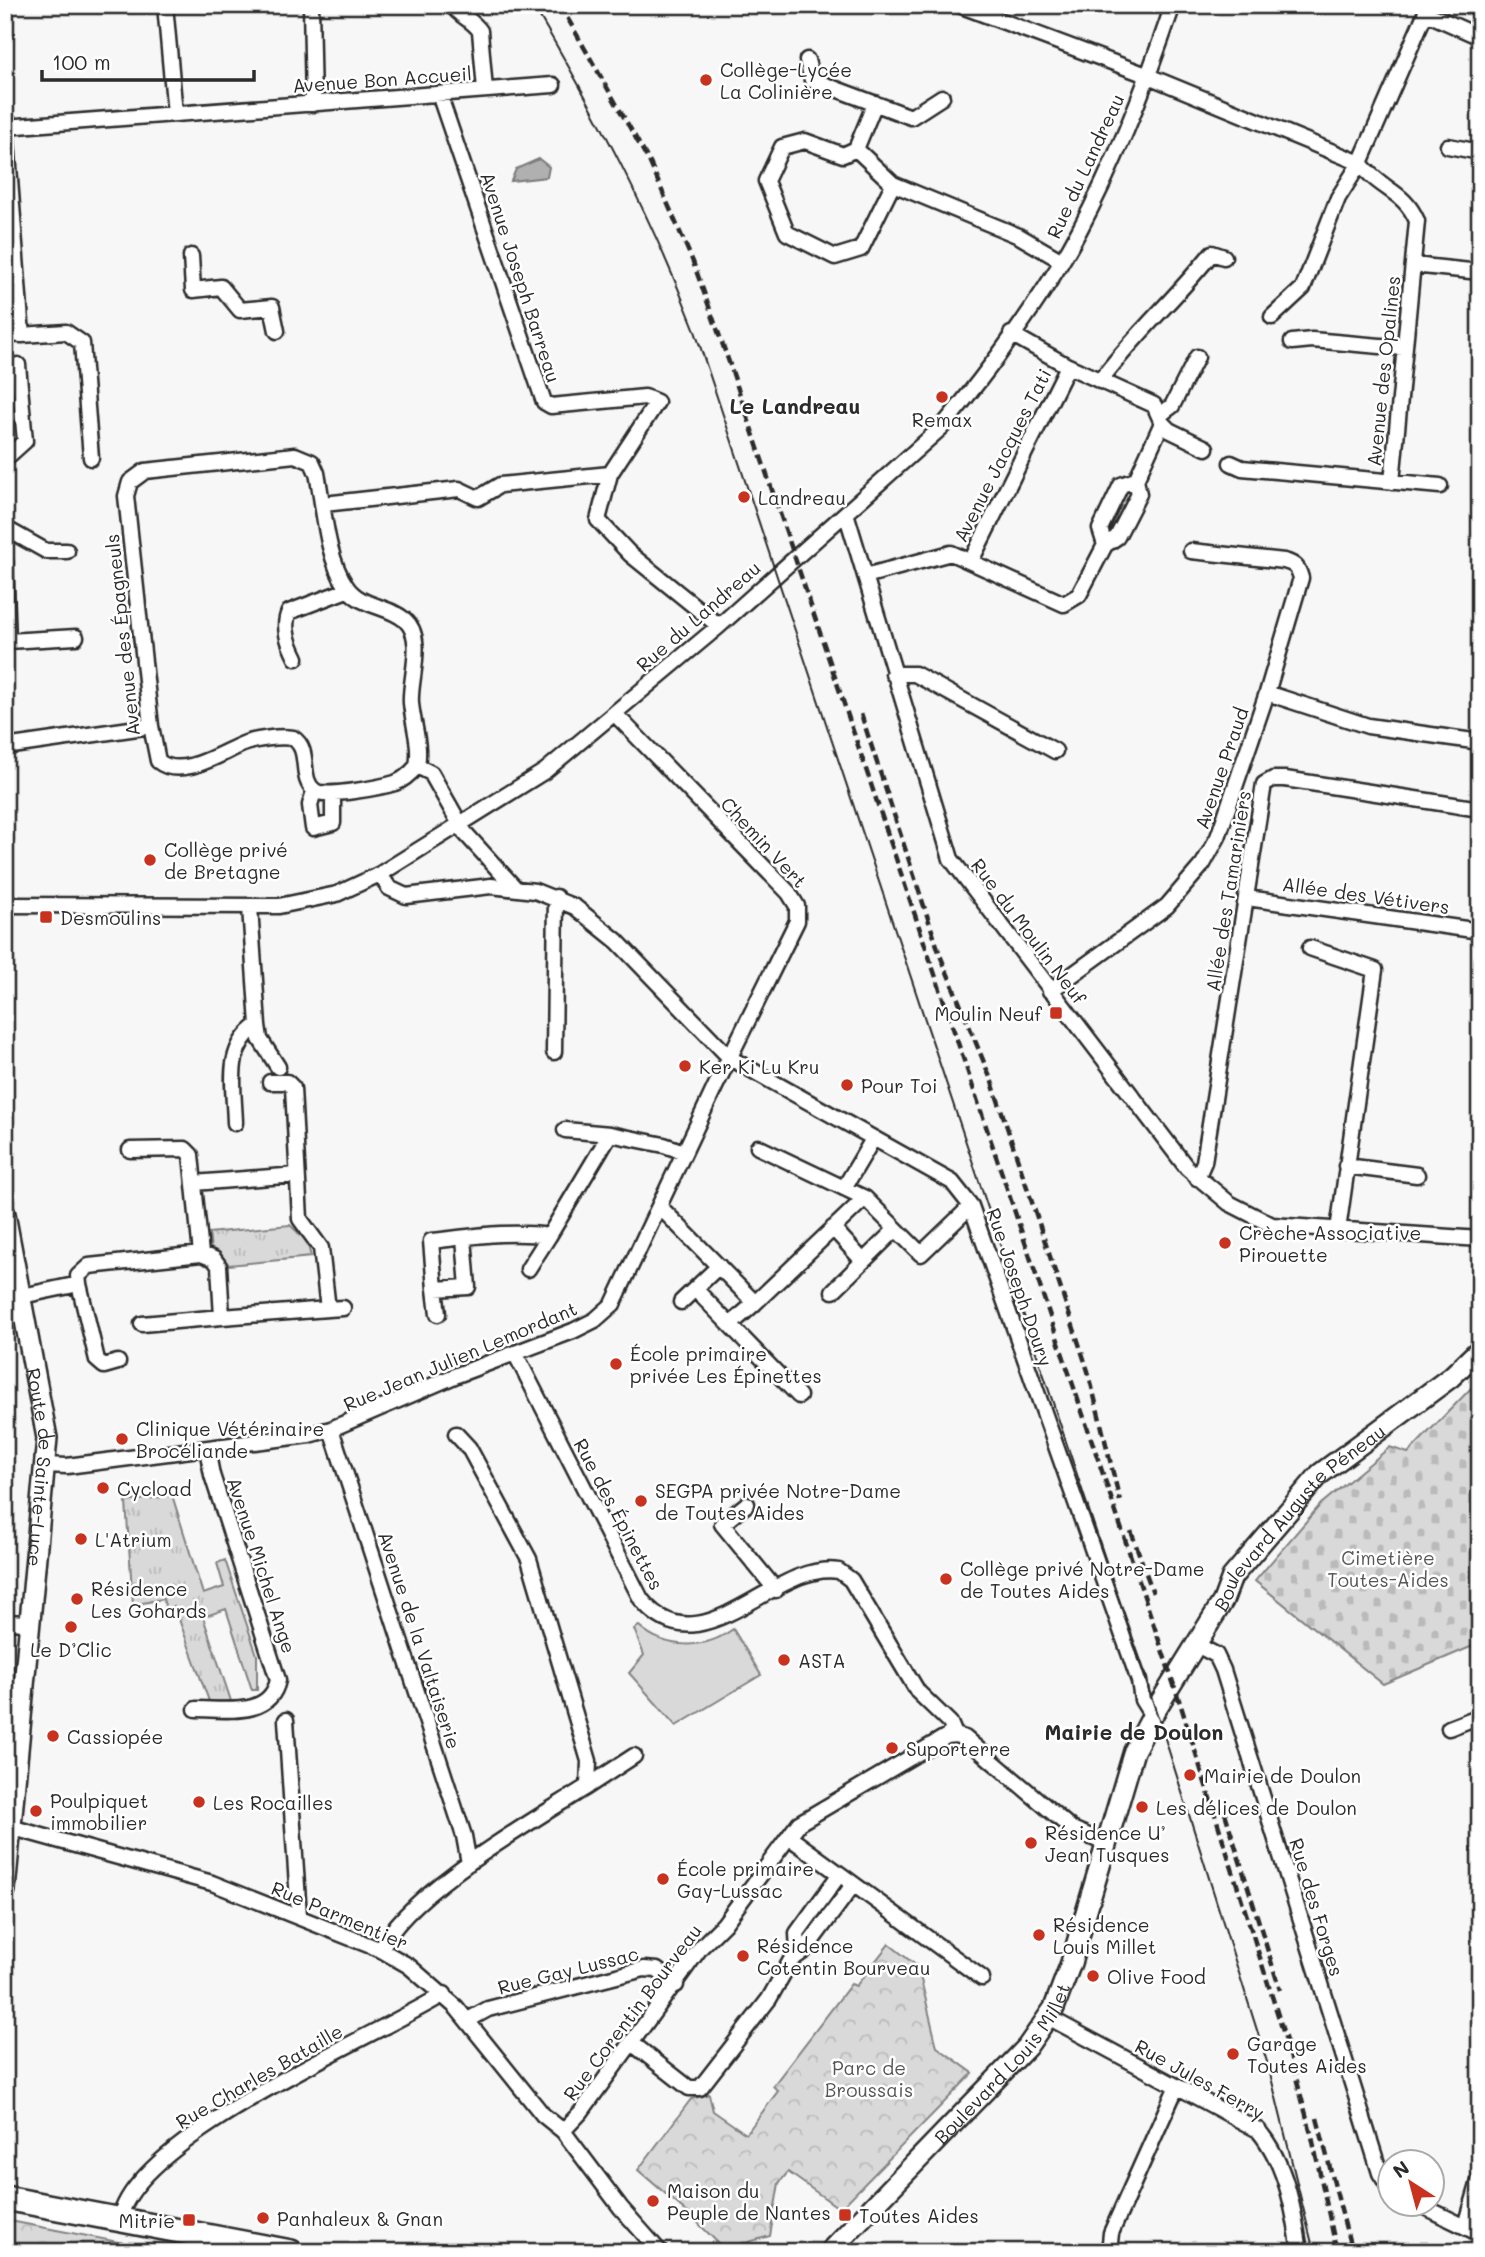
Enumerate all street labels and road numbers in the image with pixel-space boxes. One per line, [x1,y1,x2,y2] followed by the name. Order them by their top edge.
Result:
[291,60,473,98] street label: Avenue Bon Accueil
[1041,90,1129,242] street label: Rue du Landreau
[475,169,567,385] street label: Avenue Joseph Barreau
[1361,274,1405,468] street label: Avenue des Opalines
[947,364,1057,546] street label: Avenue Jacques Tati
[99,533,145,737] street label: Avenue des Épagneuls
[631,555,765,677] street label: Rue du Landreau
[1188,704,1254,832] street label: Avenue Praud
[1200,789,1256,993] street label: Allée des Tamariniers
[715,791,813,893] street label: Chemin Vert
[966,853,1092,1009] street label: Rue du Moulin Neuf
[1281,871,1451,919] street label: Allée des Vétivers
[981,1205,1059,1369] street label: Rue Joseph Doury
[339,1295,581,1417] street label: Rue Jean Julien Lemordant
[22,1366,59,1568] street label: Route de Sainte-Luce
[1208,1418,1390,1615] street label: Boulevard Auguste Péneau
[569,1434,669,1594] street label: Rue des Épinettes
[222,1474,302,1656] street label: Avenue Michel Ange
[373,1528,467,1752] street label: Avenue de la Valtaiserie
[1284,1835,1350,1979] street label: Rue des Forges
[268,1875,412,1955] street label: Rue Parmentier
[557,1919,707,2105] street label: Rue Corentin Bourveau
[495,1940,641,2000] street label: Rue Gay Lussac
[928,1979,1075,2149] street label: Boulevard Louis Millet
[171,2018,347,2134] street label: Rue Charles Bataille
[1131,2033,1269,2125] street label: Rue Jules Ferry

